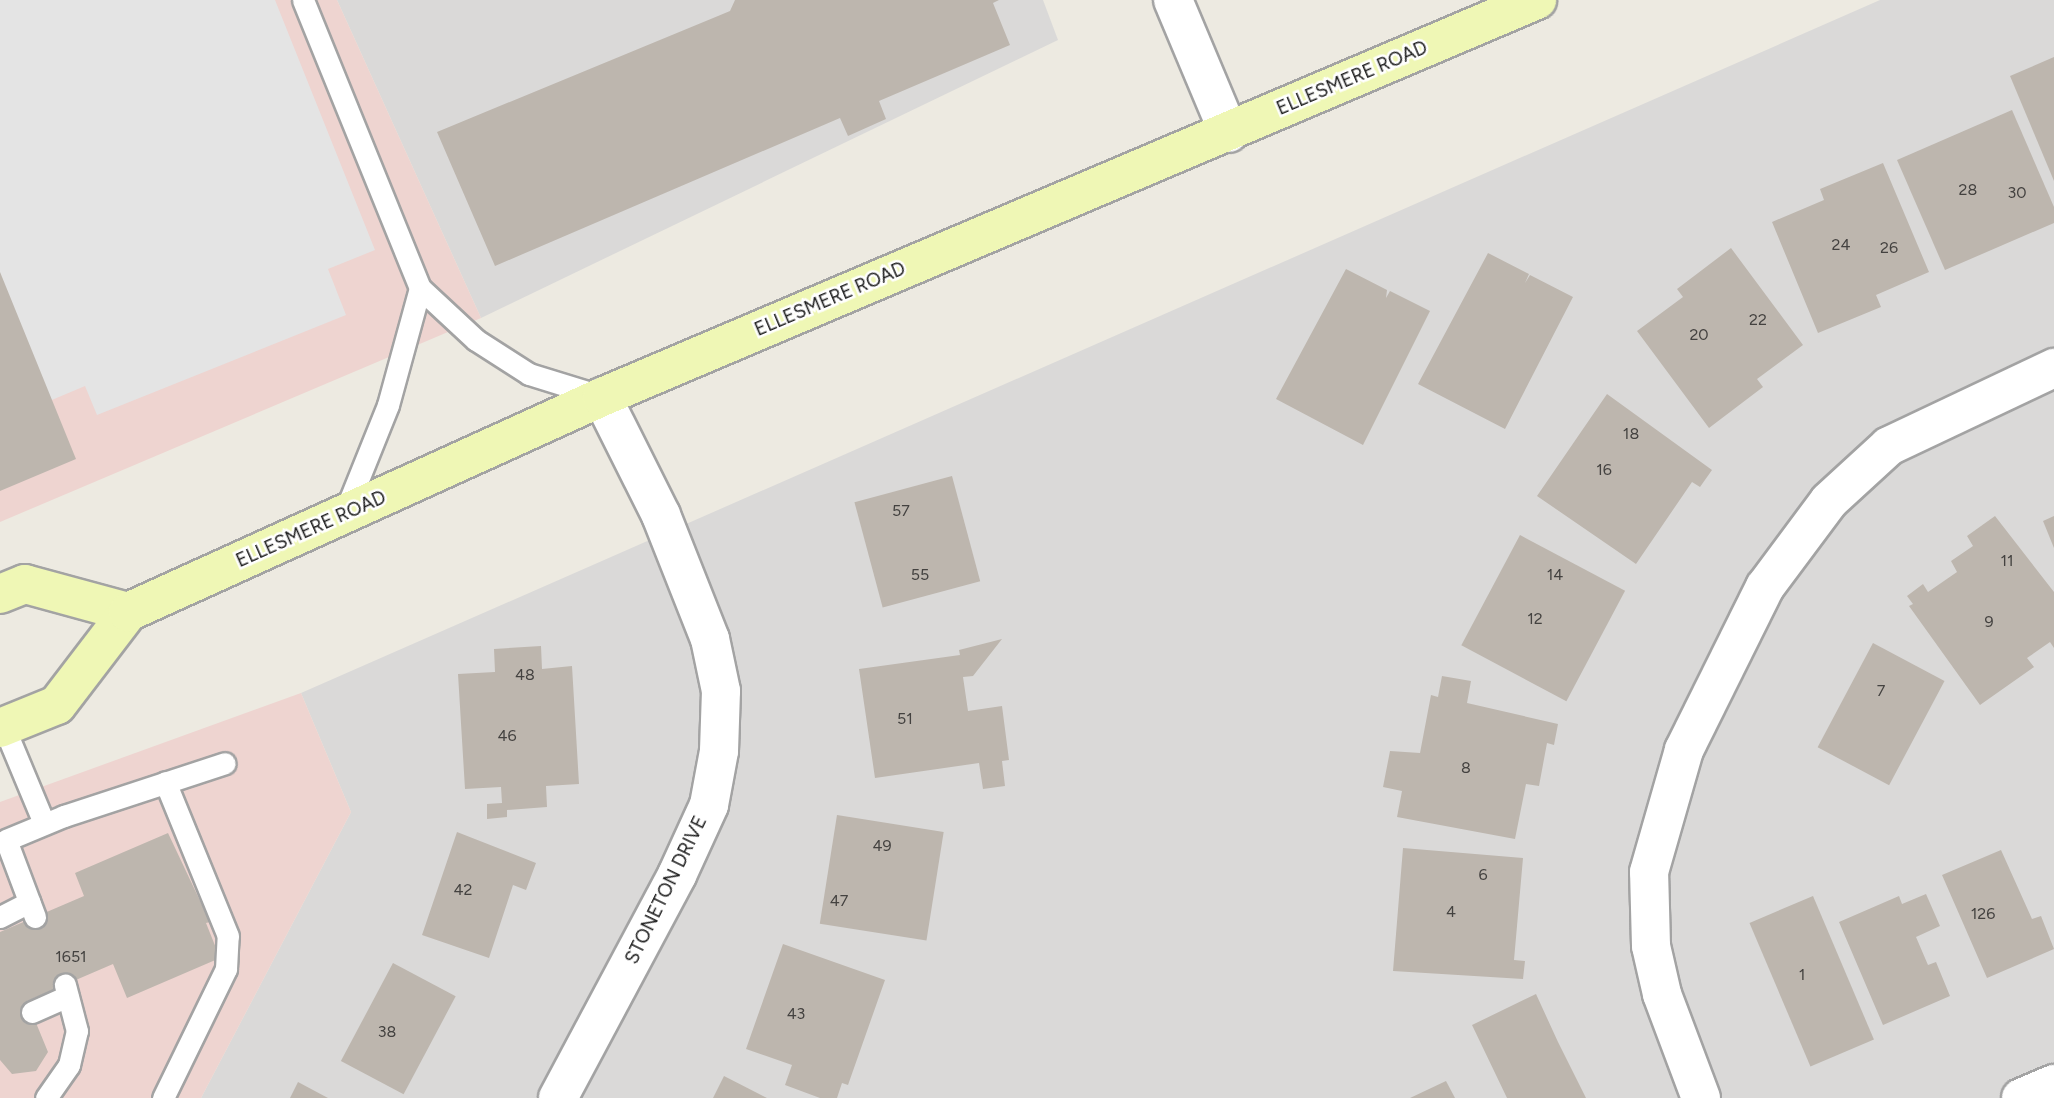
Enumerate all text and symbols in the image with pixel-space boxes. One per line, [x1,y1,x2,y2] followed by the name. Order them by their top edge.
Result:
[1273,36,1431,120] street label: ELLESMERE ROAD
[1959,180,1977,200] house number: 28
[2008,183,2026,203] house number: 30
[1832,235,1850,255] house number: 24
[1880,238,1898,258] house number: 26
[751,257,909,341] street label: ELLESMERE ROAD
[1749,310,1767,330] house number: 22
[1689,325,1709,345] house number: 20
[1623,424,1639,444] house number: 18
[1596,460,1612,480] house number: 16
[233,486,389,572] street label: ELLESMERE ROAD
[892,501,910,521] house number: 57
[2000,551,2014,571] house number: 11
[911,565,929,585] house number: 55
[1547,565,1563,585] house number: 14
[1527,609,1543,629] house number: 12
[1984,612,1994,632] house number: 9
[515,665,535,685] house number: 48
[1877,681,1885,701] house number: 7
[897,709,913,729] house number: 51
[498,726,516,746] house number: 46
[1461,758,1471,778] house number: 8
[620,812,712,968] street label: STONETON DRIVE
[873,836,891,856] house number: 49
[1478,865,1488,885] house number: 6
[454,880,472,900] house number: 42
[830,891,848,911] house number: 47
[1446,902,1456,922] house number: 4
[1971,904,1995,924] house number: 126
[55,947,87,967] house number: 1651
[1799,965,1805,985] house number: 1
[787,1004,805,1024] house number: 43
[378,1022,396,1042] house number: 38

